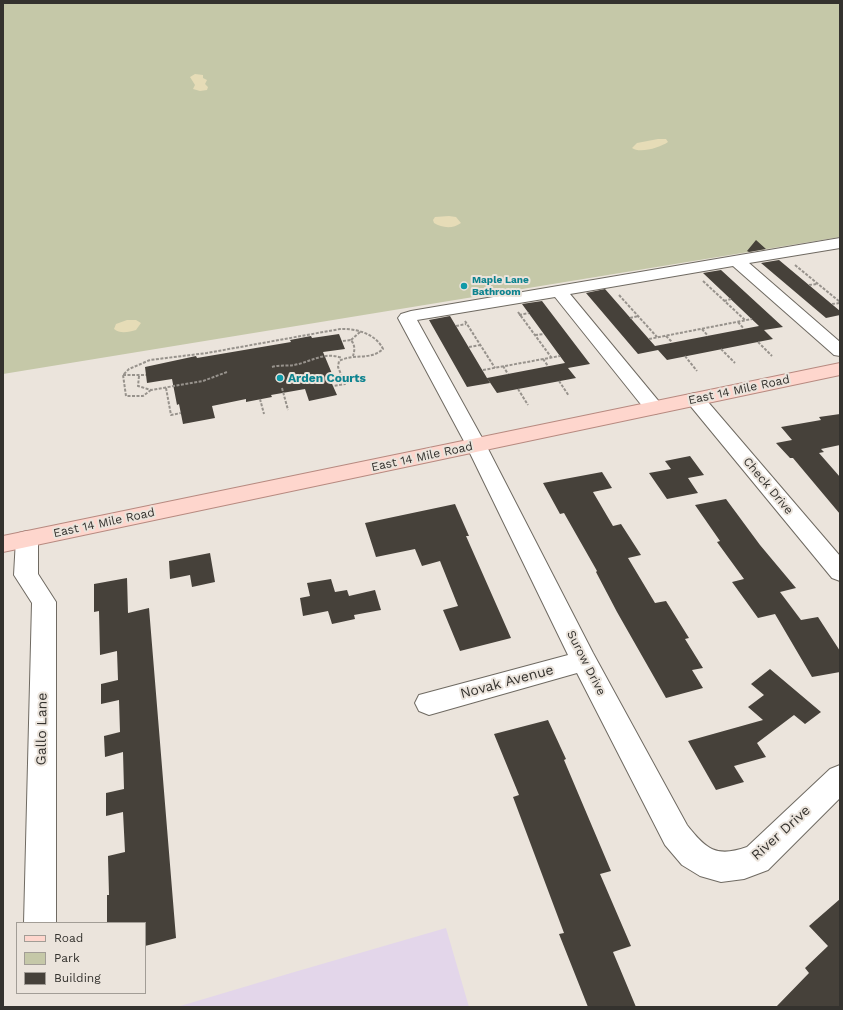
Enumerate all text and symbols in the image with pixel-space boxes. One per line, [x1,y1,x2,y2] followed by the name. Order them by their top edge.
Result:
[472,274,529,298] place label: Maple Lane Bathroom
[459,281,469,291] marker: Maple Lane Bathroom
[288,371,366,385] place label: Arden Courts
[687,372,791,408] street label: East 14 Mile Road
[275,373,285,383] marker: Arden Courts
[370,439,474,475] street label: East 14 Mile Road
[740,455,796,517] street label: Check Drive
[52,505,156,541] street label: East 14 Mile Road
[564,628,608,698] street label: Surow Drive
[459,661,555,703] street label: Novak Avenue
[33,692,51,766] street label: Gallo Lane
[748,802,814,864] street label: River Drive
[16,922,146,994] legend
[54,931,83,945] text: Road
[54,951,80,965] text: Park
[54,971,101,985] text: Building

